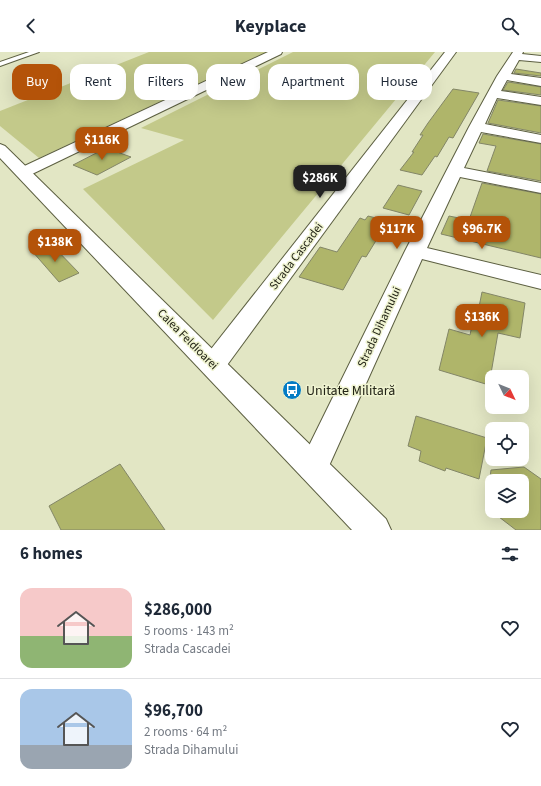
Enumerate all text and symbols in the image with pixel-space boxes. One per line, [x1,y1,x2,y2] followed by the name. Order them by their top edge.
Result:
[235,14,306,39] text: Keyplace
[20,15,42,37] icon: back
[499,15,521,37] icon: search
[12,64,62,100] chip: Buy
[70,64,126,100] chip: Rent
[134,64,198,100] chip: Filters
[206,64,260,100] chip: New
[268,64,359,100] chip: Apartment
[367,64,432,100] chip: House
[74,127,130,161] pin: $116K
[84,131,120,149] text: $116K
[292,165,348,199] pin: $286K
[302,169,338,187] text: $286K
[369,216,425,250] pin: $117K
[449,216,515,250] pin: $96.7K
[266,219,327,293] street label: Strada Cascadei
[379,220,415,238] text: $117K
[462,220,502,238] text: $96.7K
[27,229,83,263] pin: $138K
[37,233,73,251] text: $138K
[353,284,406,370] street label: Strada Dihamului
[454,304,510,338] pin: $136K
[153,305,222,374] street label: Calea Feldioarei
[464,308,500,326] text: $136K
[485,370,529,414] north arrow
[485,370,529,518] map controls
[281,379,303,401] bus stop icon: Unitate Militară
[306,381,395,401] place label: Unitate Militară
[485,422,529,466] button: locate
[485,474,529,518] button: layers
[20,542,82,566] text: 6 homes
[499,543,521,565] icon: filters
[144,598,212,622] text: $286,000
[52,604,100,652] icon: home
[499,617,521,639] icon: heart
[144,622,234,640] text: 5 rooms · 143 m²
[144,640,231,658] text: Strada Cascadei
[144,699,203,723] text: $96,700
[52,705,100,753] icon: home
[499,718,521,740] icon: heart
[144,723,227,741] text: 2 rooms · 64 m²
[144,741,238,759] text: Strada Dihamului

